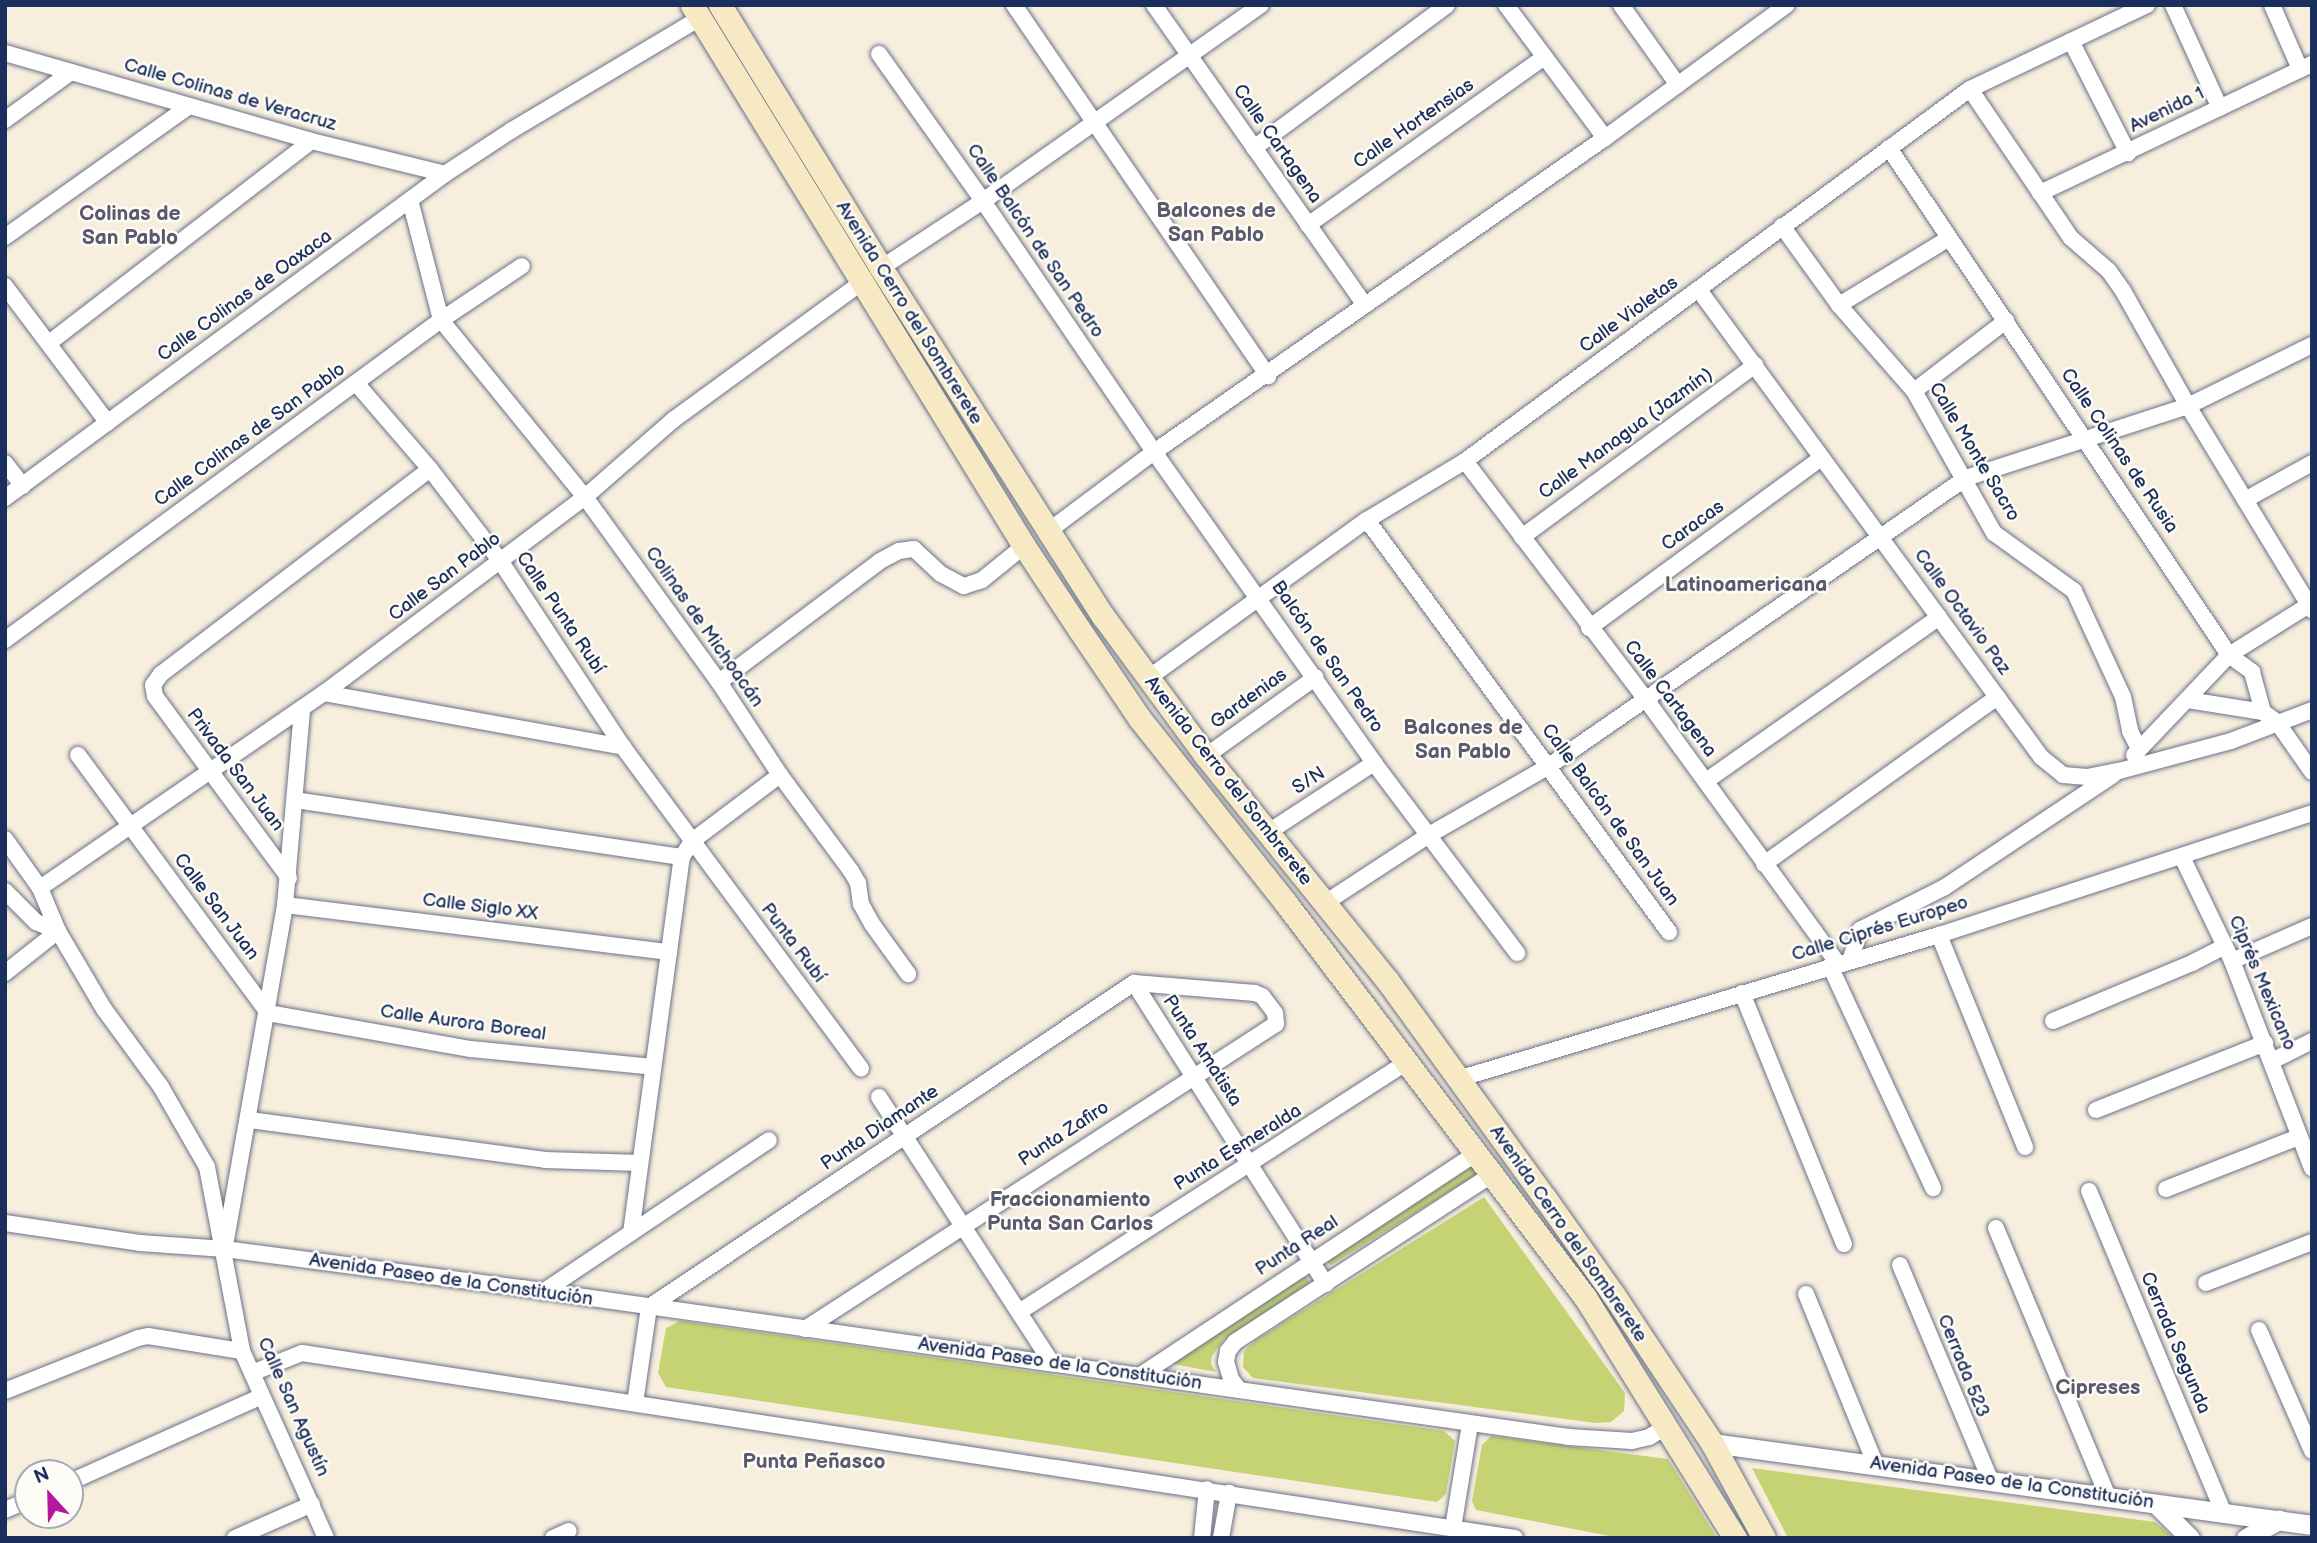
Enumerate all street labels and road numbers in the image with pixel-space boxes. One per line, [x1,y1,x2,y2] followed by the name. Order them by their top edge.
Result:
[121,54,339,136] street label: Calle Colinas de Veracruz
[1349,74,1479,174] street label: Calle Hortensias
[1227,80,1327,208] street label: Calle Cartagena
[2126,82,2208,138] street label: Avenida 1
[961,139,1109,343] street label: Calle Balcón de San Pedro
[831,197,987,429] street label: Avenida Cerro del Sombrerete
[153,225,337,367] street label: Calle Colinas de Oaxaca
[1575,271,1683,359] street label: Calle Violetas
[150,358,350,512] street label: Calle Colinas de San Pablo
[1535,363,1717,505] street label: Calle Managua (Jazmín)
[2055,364,2183,538] street label: Calle Colinas de Rusia
[1923,378,2025,526] street label: Calle Monte Sacro
[1657,496,1729,556] street label: Caracas
[384,527,506,627] street label: Calle San Pablo
[640,542,768,712] street label: Colinas de Michoacán
[1909,545,2015,679] street label: Calle Octavio Paz
[511,547,609,679] street label: Calle Punta Rubí
[1266,576,1388,738] street label: Balcón de San Pedro
[1619,636,1721,762] street label: Calle Cartagena
[1206,664,1292,734] street label: Gardenias
[1139,672,1317,890] street label: Avenida Cerro del Sombrerete
[181,704,289,836] street label: Privada San Juan
[1536,719,1684,911] street label: Calle Balcón de San Juan
[1288,762,1330,800] street label: S/N
[168,849,264,965] street label: Calle San Juan
[420,889,540,925] street label: Calle Siglo XX
[1789,891,1971,967] street label: Calle Ciprés Europeo
[756,899,830,987] street label: Punta Rubí
[2223,912,2301,1054] street label: Ciprés Mexicano
[1158,991,1246,1111] street label: Punta Amatista
[379,1000,547,1046] street label: Calle Aurora Boreal
[817,1080,943,1176] street label: Punta Diamante
[1014,1096,1114,1172] street label: Punta Zafiro
[1170,1100,1306,1196] street label: Punta Esmeralda
[1484,1121,1652,1347] street label: Avenida Cerro del Sombrerete
[1251,1211,1343,1281] street label: Punta Real
[308,1249,594,1311] street label: Avenida Paseo de la Constitución
[2135,1268,2215,1418] street label: Cerrada Segunda
[1932,1311,1994,1421] street label: Cerrada 523
[917,1333,1203,1395] street label: Avenida Paseo de la Constitución
[252,1334,334,1480] street label: Calle San Agustín
[1869,1452,2155,1514] street label: Avenida Paseo de la Constitución

